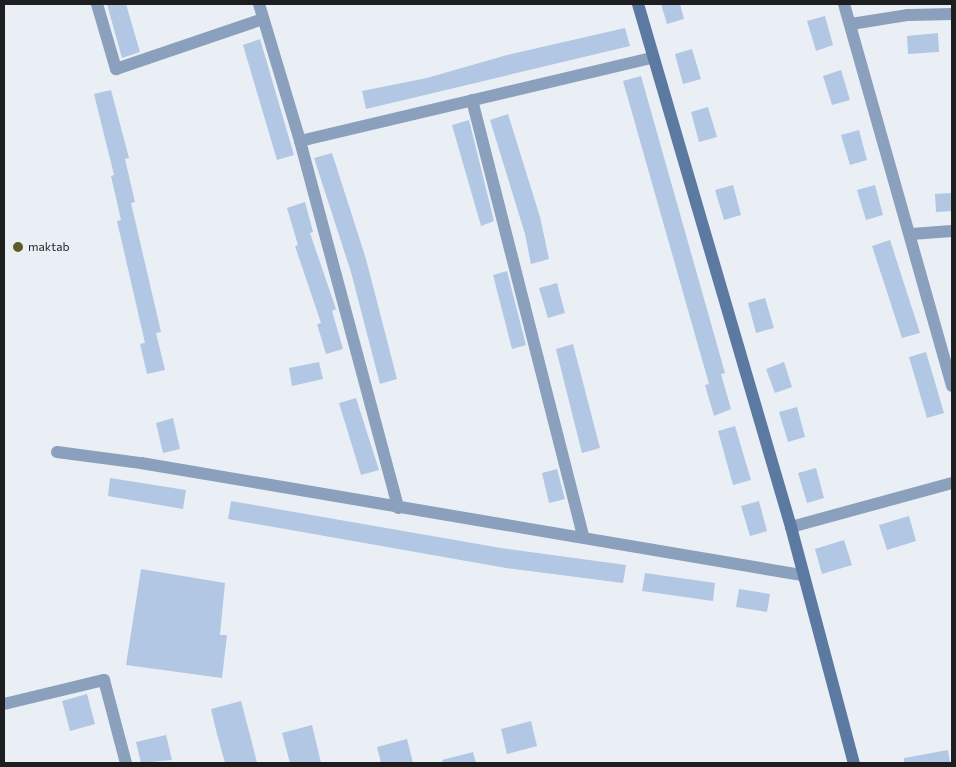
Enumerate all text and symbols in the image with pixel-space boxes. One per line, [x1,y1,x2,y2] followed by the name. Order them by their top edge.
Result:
[28,240,70,254] place label: maktab
[12,241,24,253] marker: maktab

